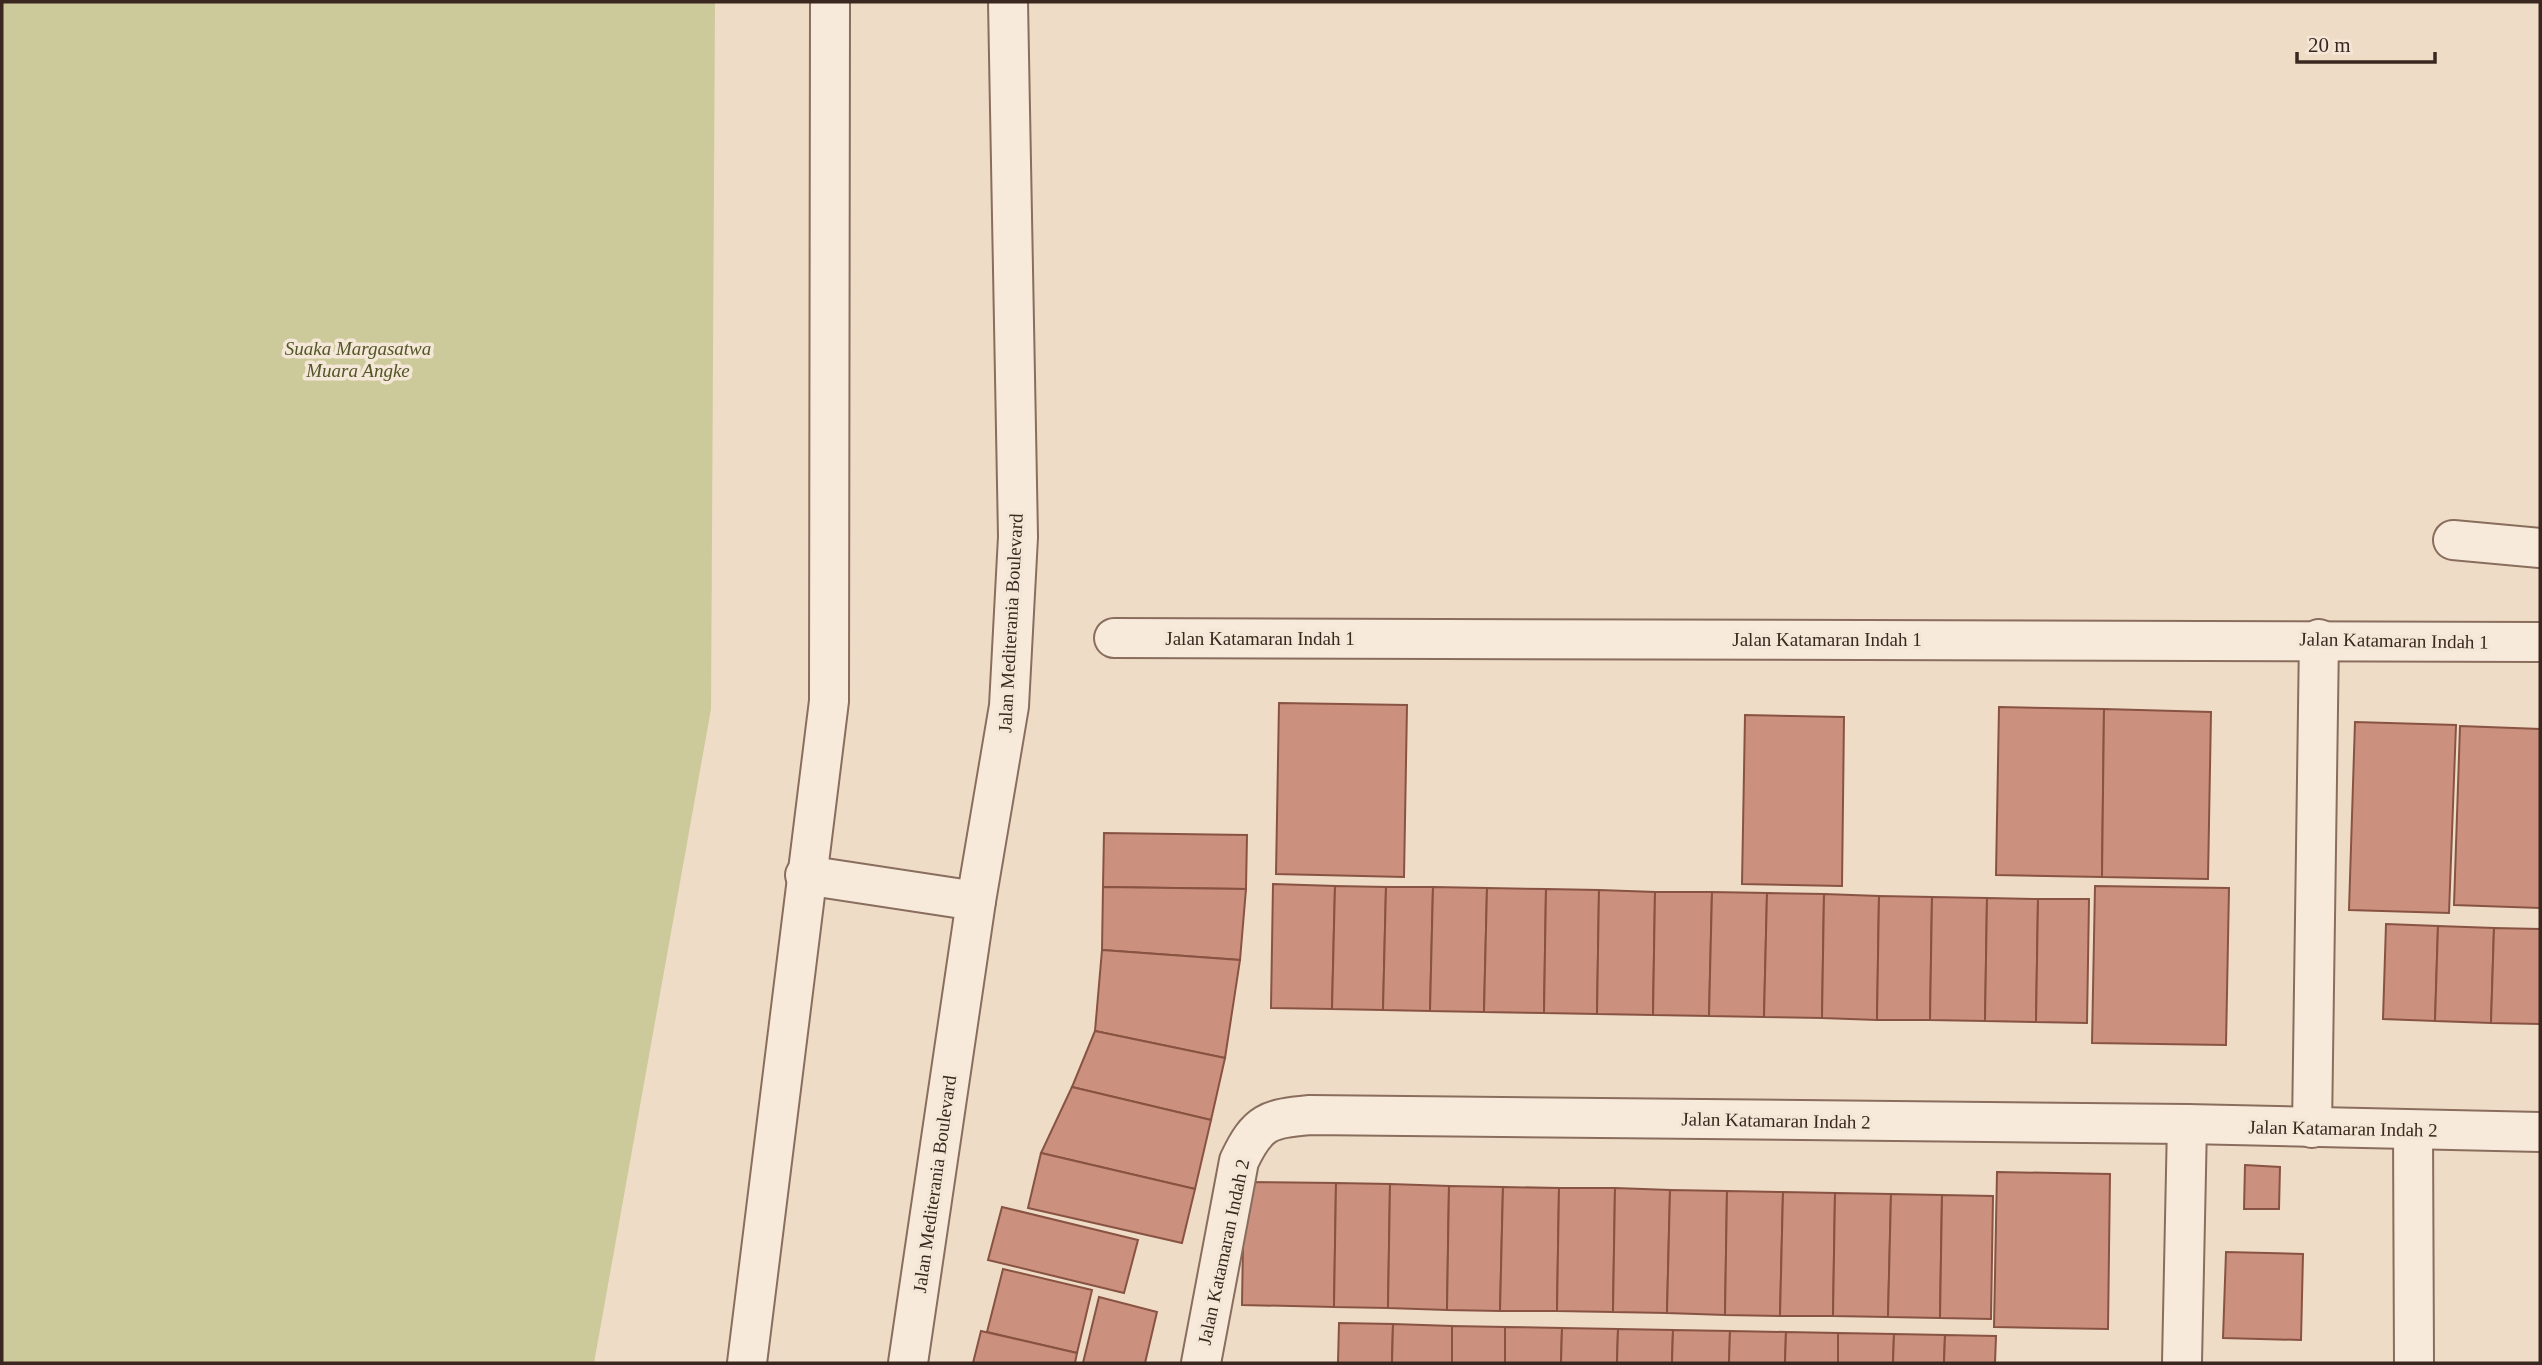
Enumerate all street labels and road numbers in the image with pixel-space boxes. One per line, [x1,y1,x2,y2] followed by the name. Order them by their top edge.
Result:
[994,512,1027,733] street label: Jalan Mediterania Boulevard
[1165,628,1355,649] street label: Jalan Katamaran Indah 1
[2299,628,2489,653] street label: Jalan Katamaran Indah 1
[1732,629,1922,650] street label: Jalan Katamaran Indah 1
[909,1073,960,1294] street label: Jalan Mediterania Boulevard
[1681,1108,1871,1133] street label: Jalan Katamaran Indah 2
[2248,1116,2438,1141] street label: Jalan Katamaran Indah 2
[1194,1157,1253,1347] street label: Jalan Katamaran Indah 2

